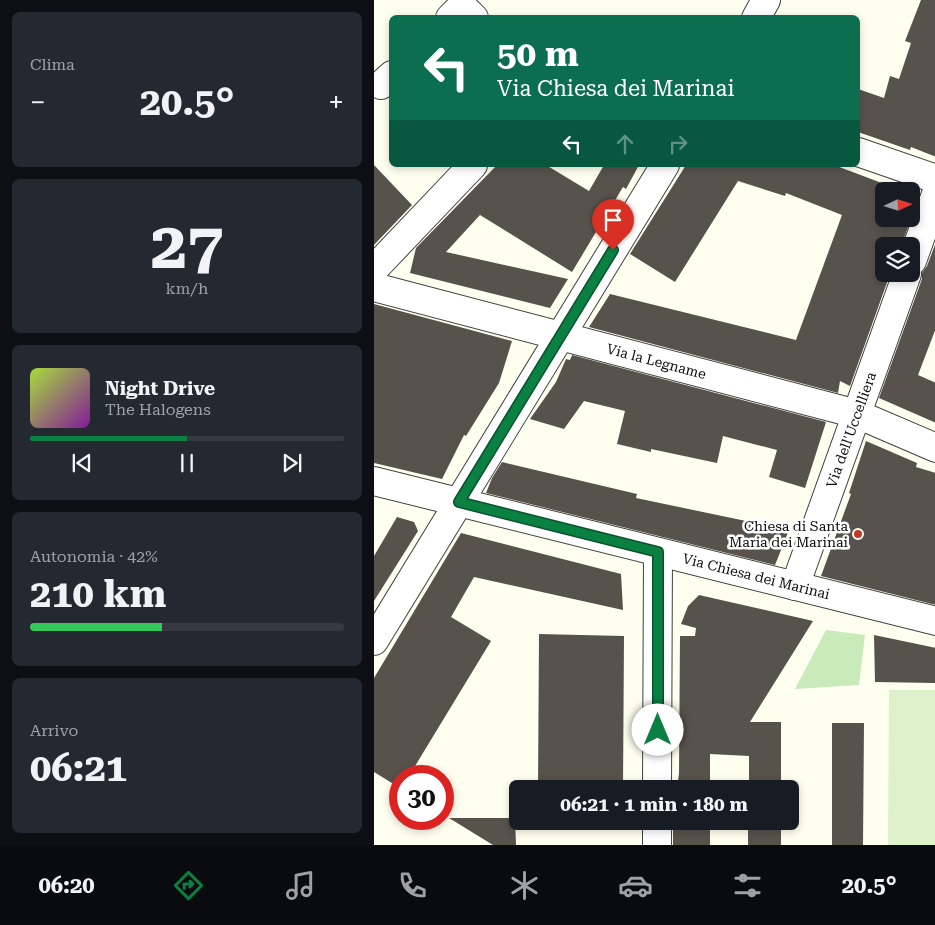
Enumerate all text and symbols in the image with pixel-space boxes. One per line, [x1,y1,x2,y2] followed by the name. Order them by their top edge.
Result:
[497,34,579,75] text: 50 m
[414,35,479,100] icon: left
[30,55,75,74] text: Clima
[497,76,734,101] text: Via Chiesa dei Marinai
[140,80,234,124] text: 20.5°
[30,86,46,119] text: −
[328,86,344,119] text: +
[558,130,586,158] icon: left
[611,130,639,158] icon: ahead
[664,130,692,158] icon: right
[875,182,920,228] north arrow
[875,182,920,282] map controls
[592,199,634,250] pin
[599,206,627,234] icon: arrive
[151,208,223,284] text: 27
[875,237,920,282] button: layers
[166,279,208,298] text: km/h
[605,341,708,382] street label: Via la Legname
[823,369,879,490] street label: Via dell'Uccelliera
[105,377,215,400] text: Night Drive
[105,400,211,419] text: The Halogens
[68,449,96,477] icon: previous
[173,449,201,477] icon: pause
[278,449,306,477] icon: next
[729,518,849,550] place label: Chiesa di Santa Maria dei Marinai
[852,528,864,540] marker: Chiesa di Santa Maria dei Marinai
[30,547,158,566] text: Autonomia · 42%
[681,550,832,602] street label: Via Chiesa dei Marinai
[30,572,166,616] text: 210 km
[631,703,683,755] position arrow
[30,721,78,740] text: Arrivo
[30,746,127,790] text: 06:21
[389,765,454,830] speed limit sign: 30
[560,793,748,816] text: 06:21 · 1 min · 180 m
[171,868,206,903] icon: directions
[283,868,318,903] icon: music
[395,868,430,903] icon: phone
[507,868,542,903] icon: climate
[618,868,653,903] icon: car
[730,868,765,903] icon: filters
[38,873,95,898] text: 06:20
[842,873,897,898] text: 20.5°

